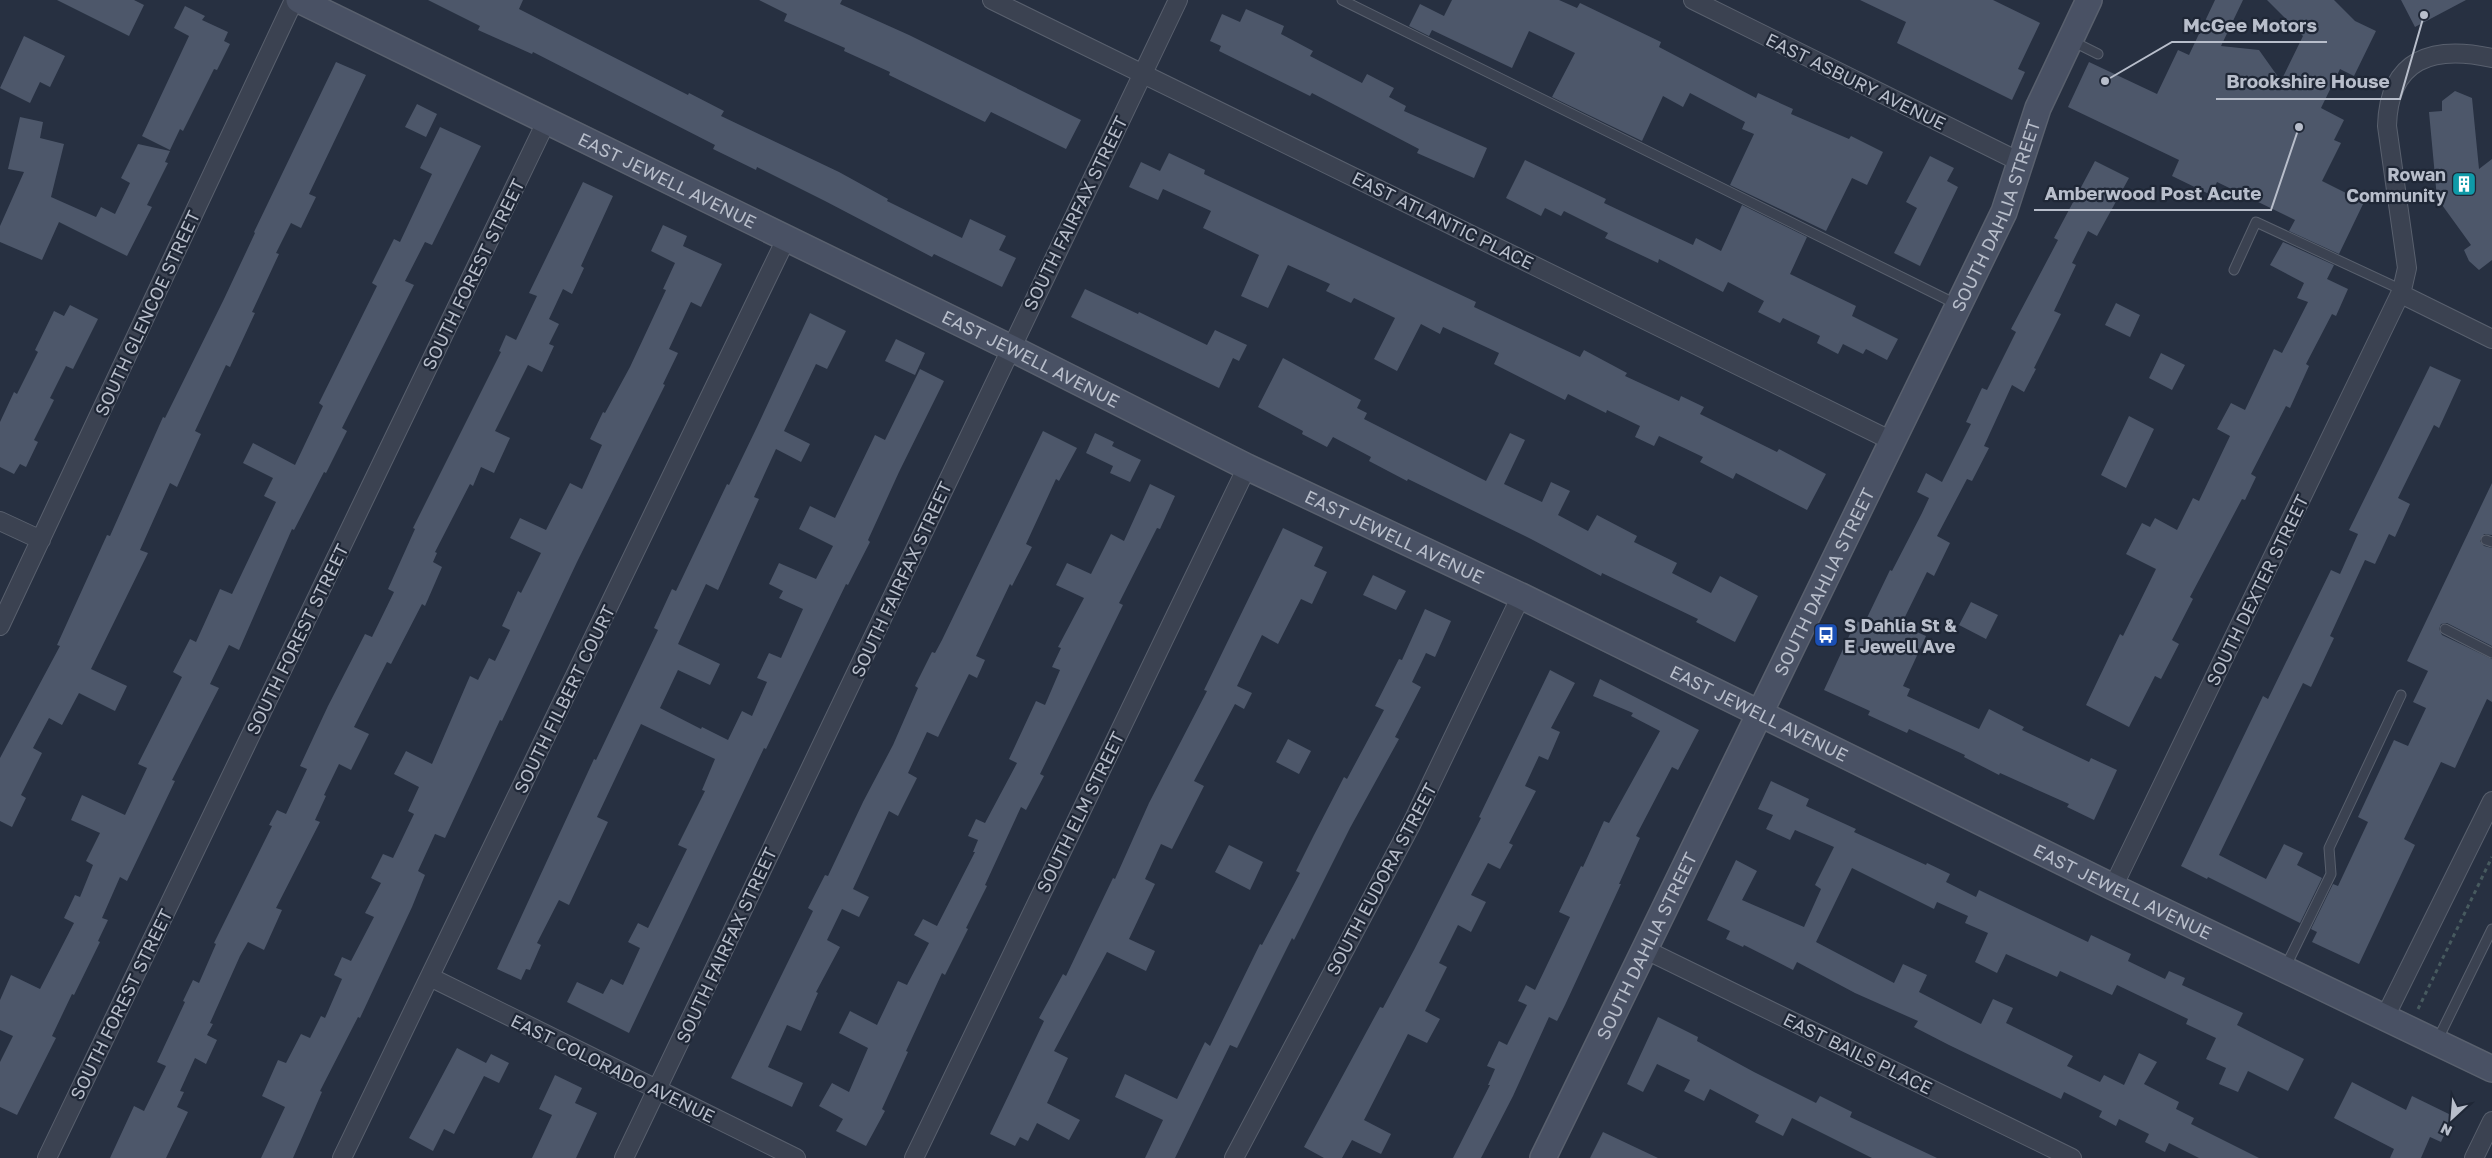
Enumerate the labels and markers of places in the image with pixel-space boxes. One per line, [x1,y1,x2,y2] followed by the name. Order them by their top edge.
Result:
[2172,8,2327,42] callout: McGee Motors
[2216,65,2400,99] callout: Brookshire House
[2346,163,2446,206] place label: Rowan Community
[2451,171,2477,197] building icon: Rowan Community
[2034,176,2271,210] callout: Amberwood Post Acute
[1844,614,1957,657] place label: S Dahlia St & E Jewell Ave
[1813,622,1839,648] bus stop icon: S Dahlia St & E Jewell Ave

